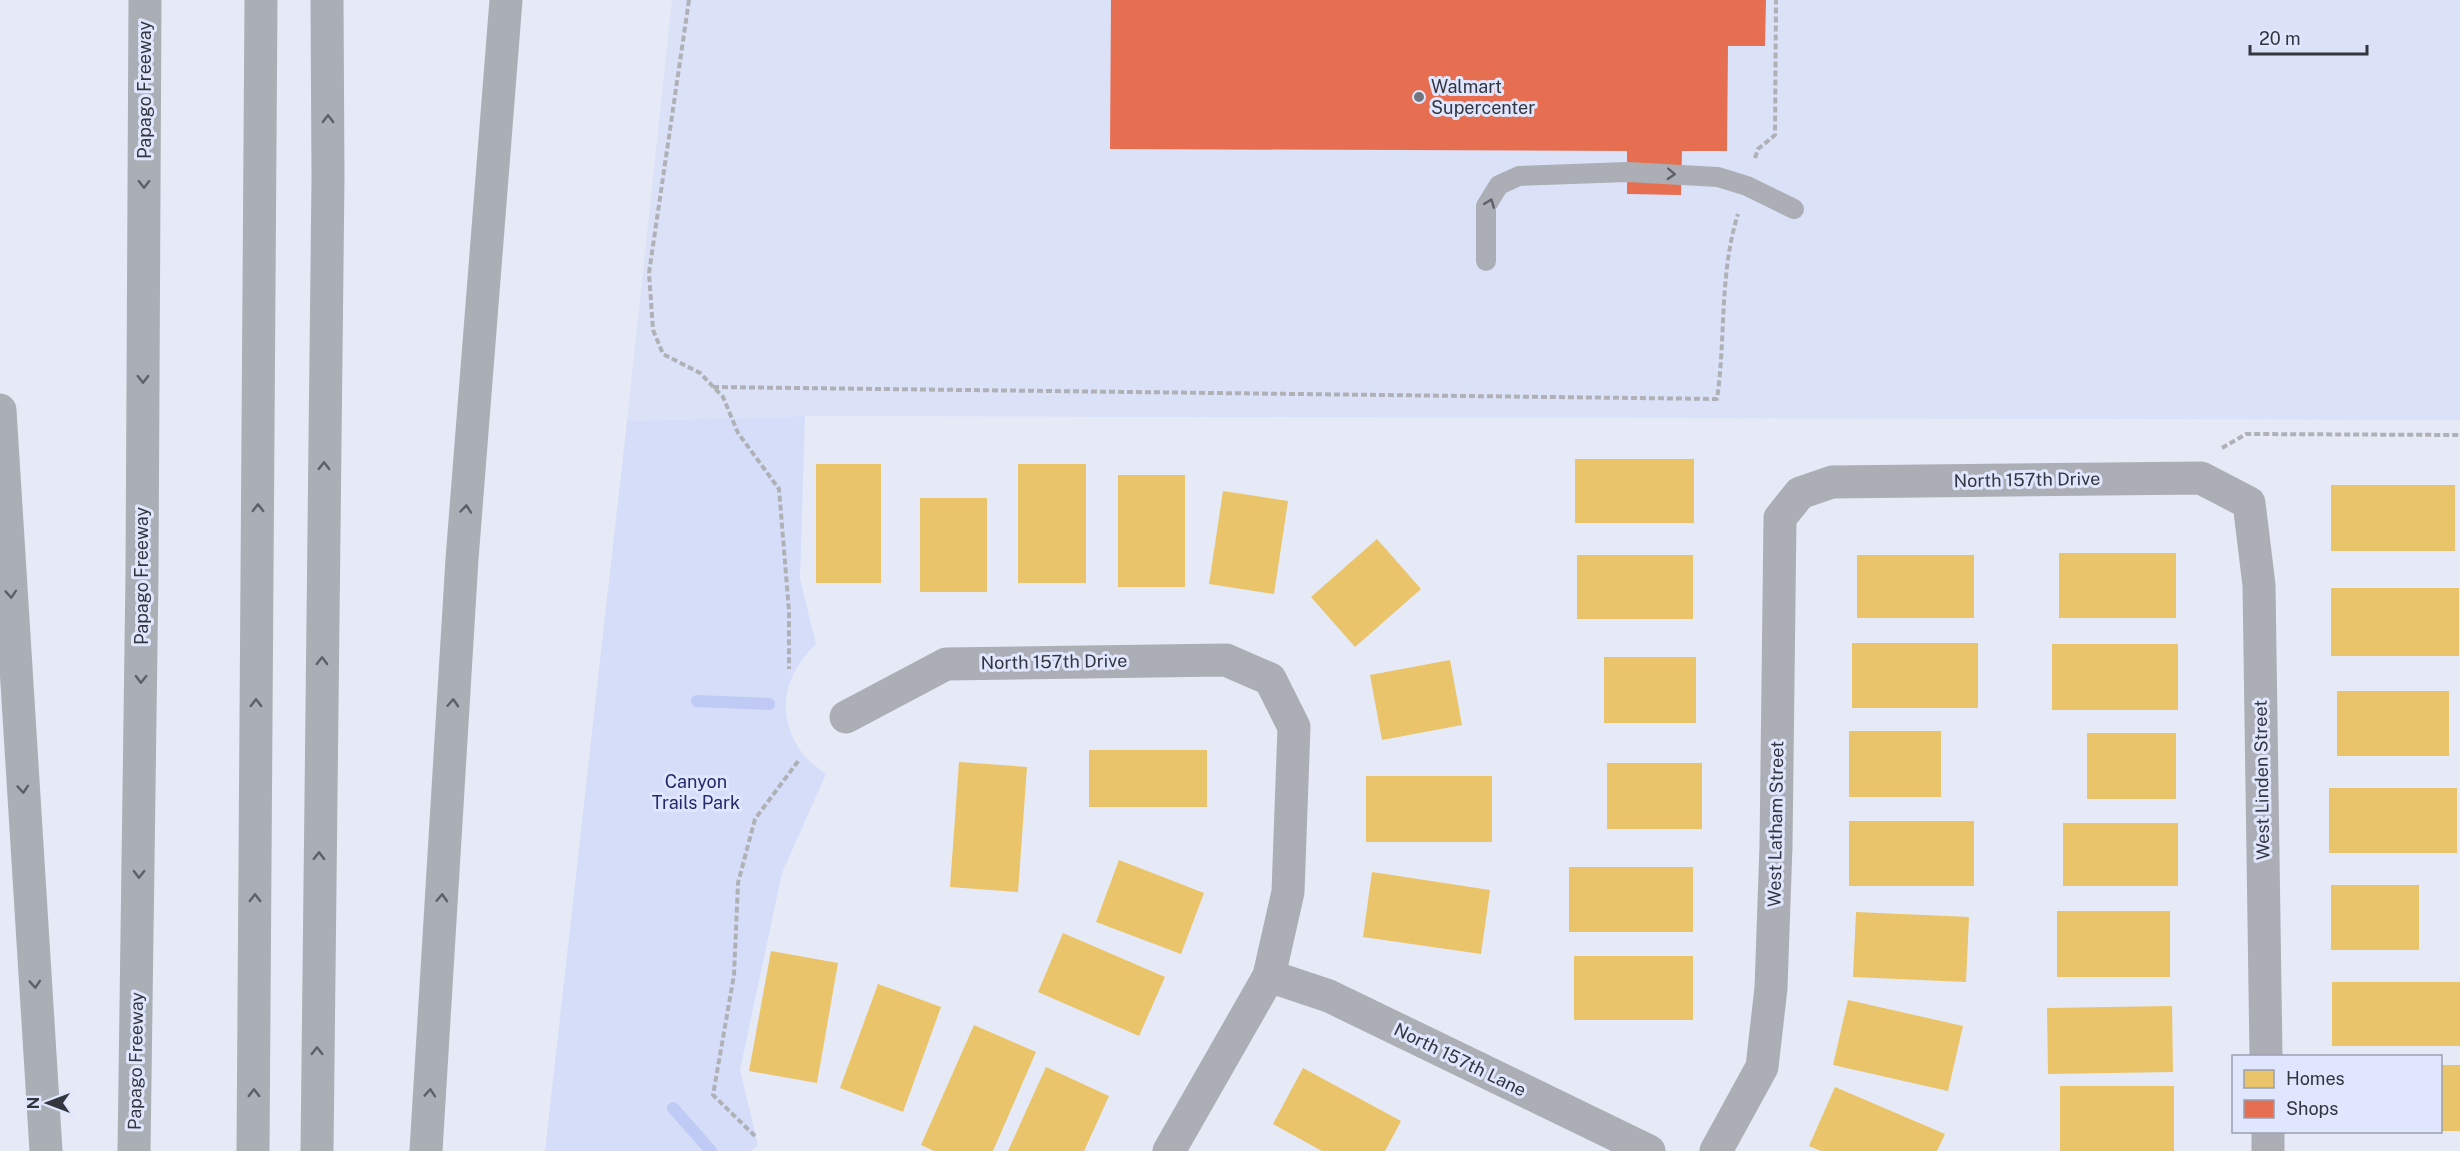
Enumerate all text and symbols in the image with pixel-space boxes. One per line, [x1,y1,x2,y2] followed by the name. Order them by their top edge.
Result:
[2250,18,2367,56] scale bar
[134,21,155,159] street label: Papago Freeway
[2259,28,2301,49] text: 20 m
[1431,76,1535,118] place label: Walmart Supercenter
[1412,90,1426,104] marker: Walmart Supercenter
[321,115,334,124] one-way arrow
[1666,168,1675,181] one-way arrow
[138,180,150,189] one-way arrow
[1482,199,1495,209] one-way arrow
[137,375,149,384] one-way arrow
[318,461,330,470] one-way arrow
[1953,468,2100,491] street label: North 157th Drive
[252,503,264,512] one-way arrow
[459,504,472,513] one-way arrow
[131,507,152,645] street label: Papago Freeway
[5,590,18,599] one-way arrow
[980,650,1127,673] street label: North 157th Drive
[316,656,328,665] one-way arrow
[135,675,147,684] one-way arrow
[250,698,262,707] one-way arrow
[447,699,460,708] one-way arrow
[2250,700,2273,860] street label: West Linden Street
[1764,741,1787,907] street label: West Latham Street
[652,771,740,813] park label: Canyon Trails Park
[17,785,30,794] one-way arrow
[313,851,325,860] one-way arrow
[132,870,145,879] one-way arrow
[249,893,261,902] one-way arrow
[435,893,448,902] one-way arrow
[29,979,42,988] one-way arrow
[124,991,147,1130] street label: Papago Freeway
[1391,1019,1530,1101] street label: North 157th Lane
[311,1046,323,1055] one-way arrow
[2232,1055,2442,1133] legend
[2286,1068,2345,1089] text: Homes
[18,1073,78,1133] north arrow
[247,1088,260,1097] one-way arrow
[423,1088,436,1097] one-way arrow
[24,1097,43,1109] text: N
[2286,1098,2338,1119] text: Shops

